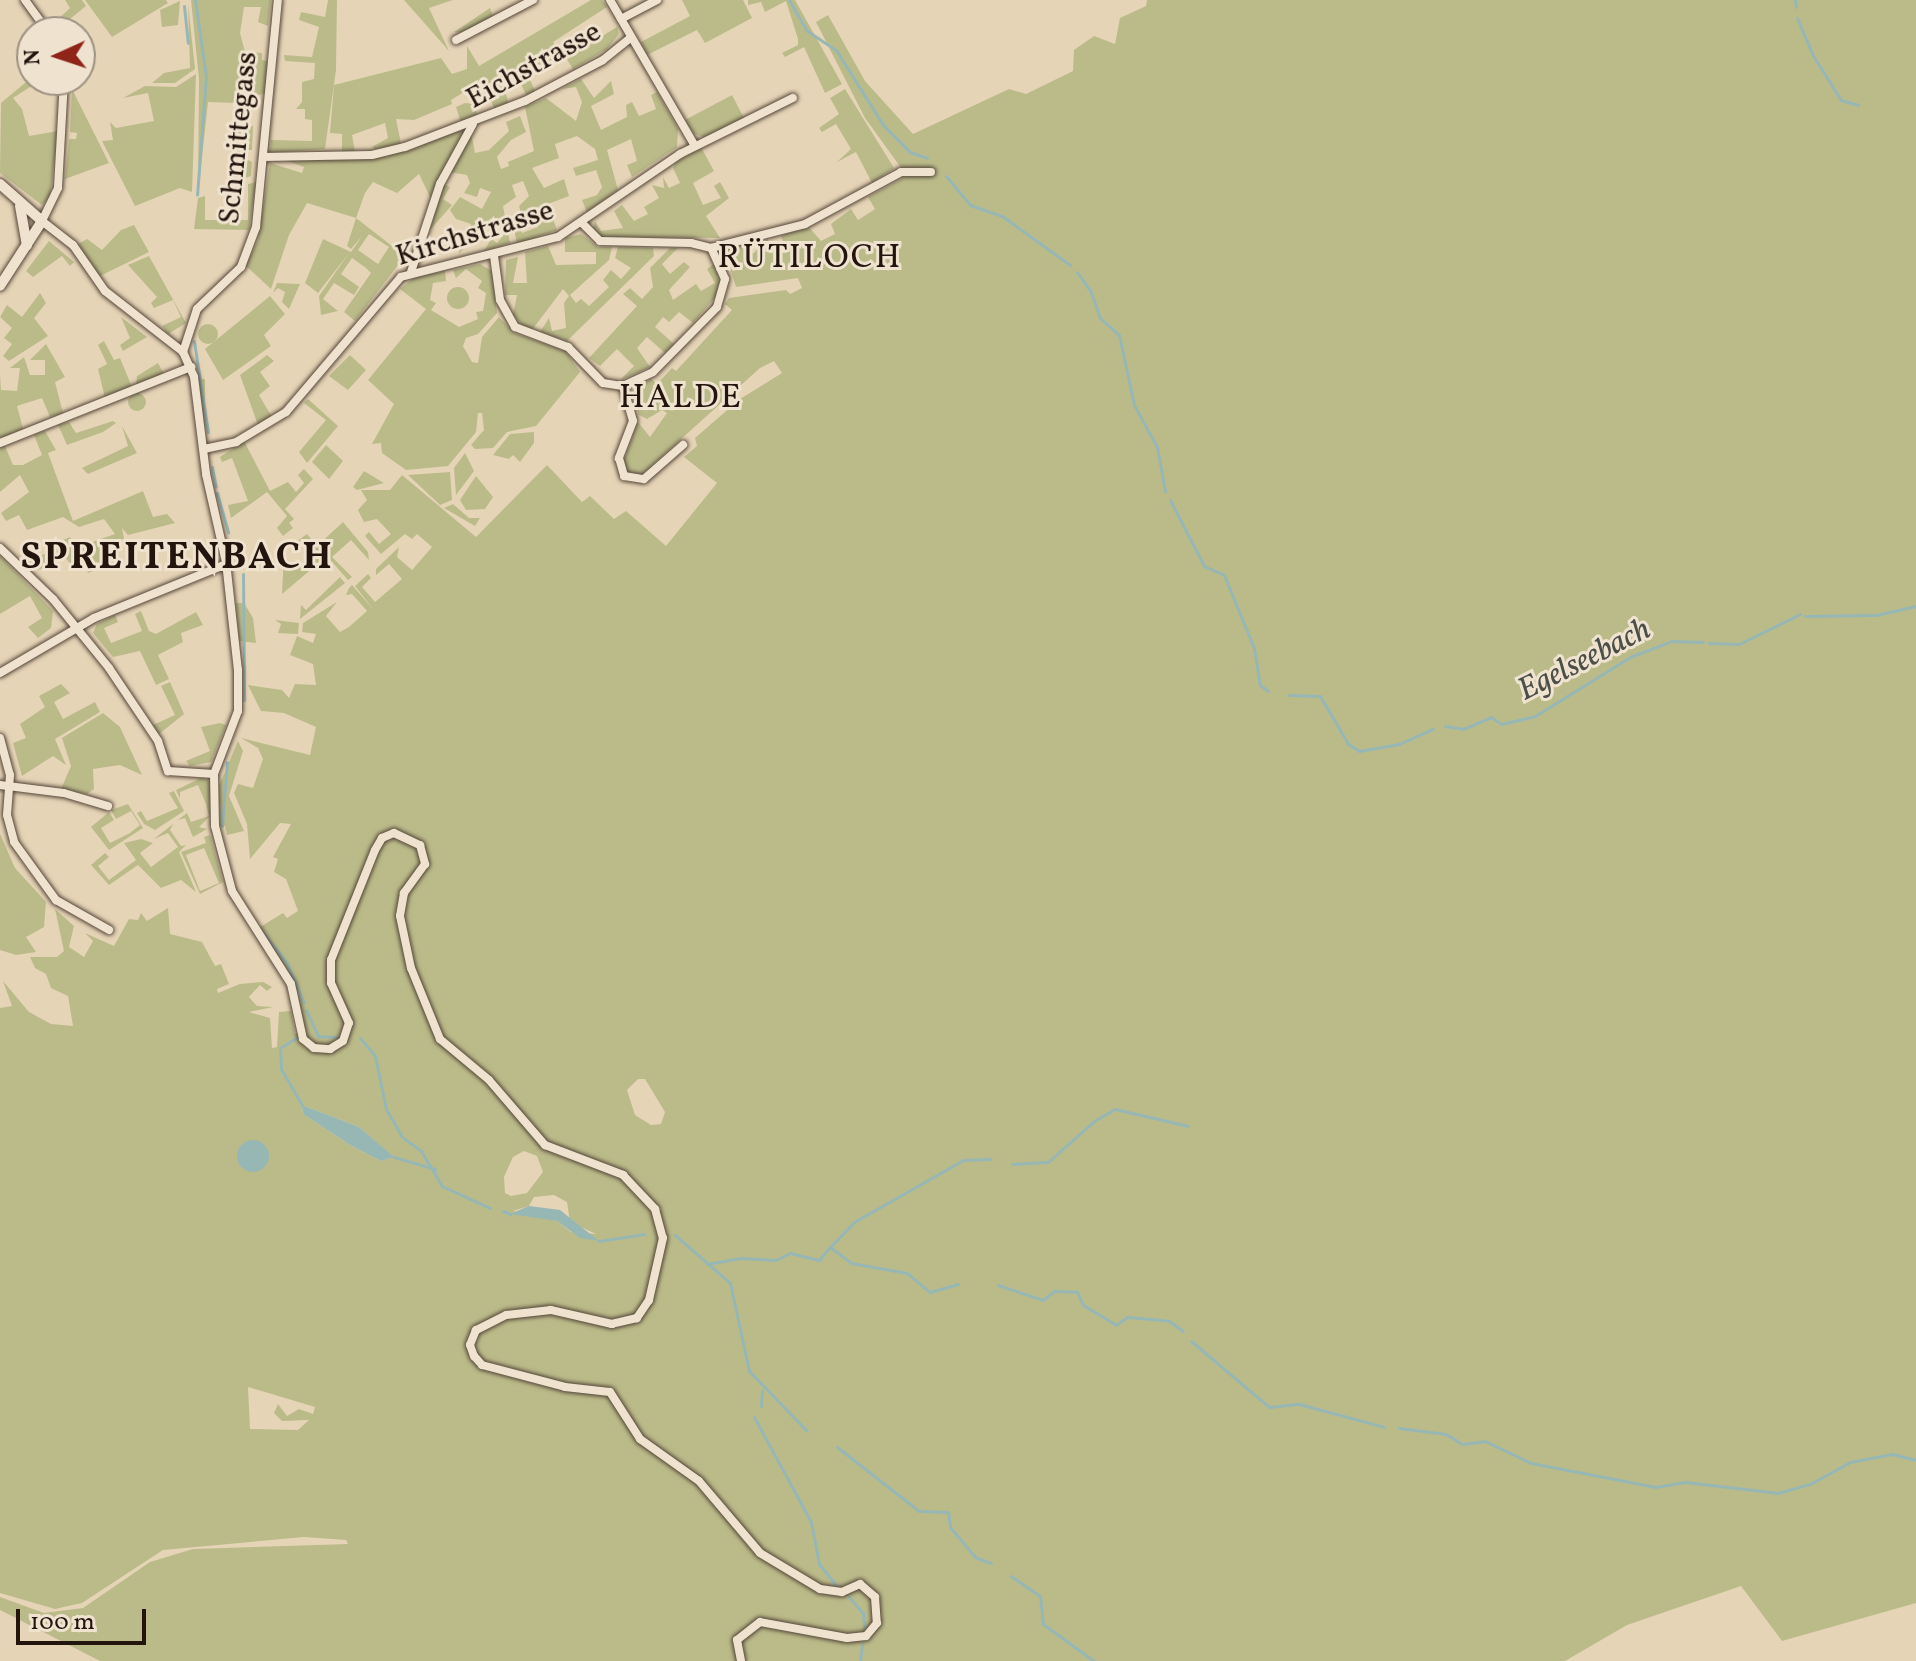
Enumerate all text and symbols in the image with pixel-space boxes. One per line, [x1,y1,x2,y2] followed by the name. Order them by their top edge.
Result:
[460,14,608,118] street label: Eichstrasse
[16,16,96,96] north arrow
[18,48,49,66] text: N
[212,50,266,226] street label: Schmittegass
[392,193,558,275] street label: Kirchstrasse
[718,239,902,279] district label: RÜTILOCH
[619,379,743,419] district label: HALDE
[20,536,334,582] district label: SPREITENBACH
[1512,611,1658,711] water label: Egelseebach
[20,1593,150,1643] scale bar
[30,1606,95,1640] text: 100 m

